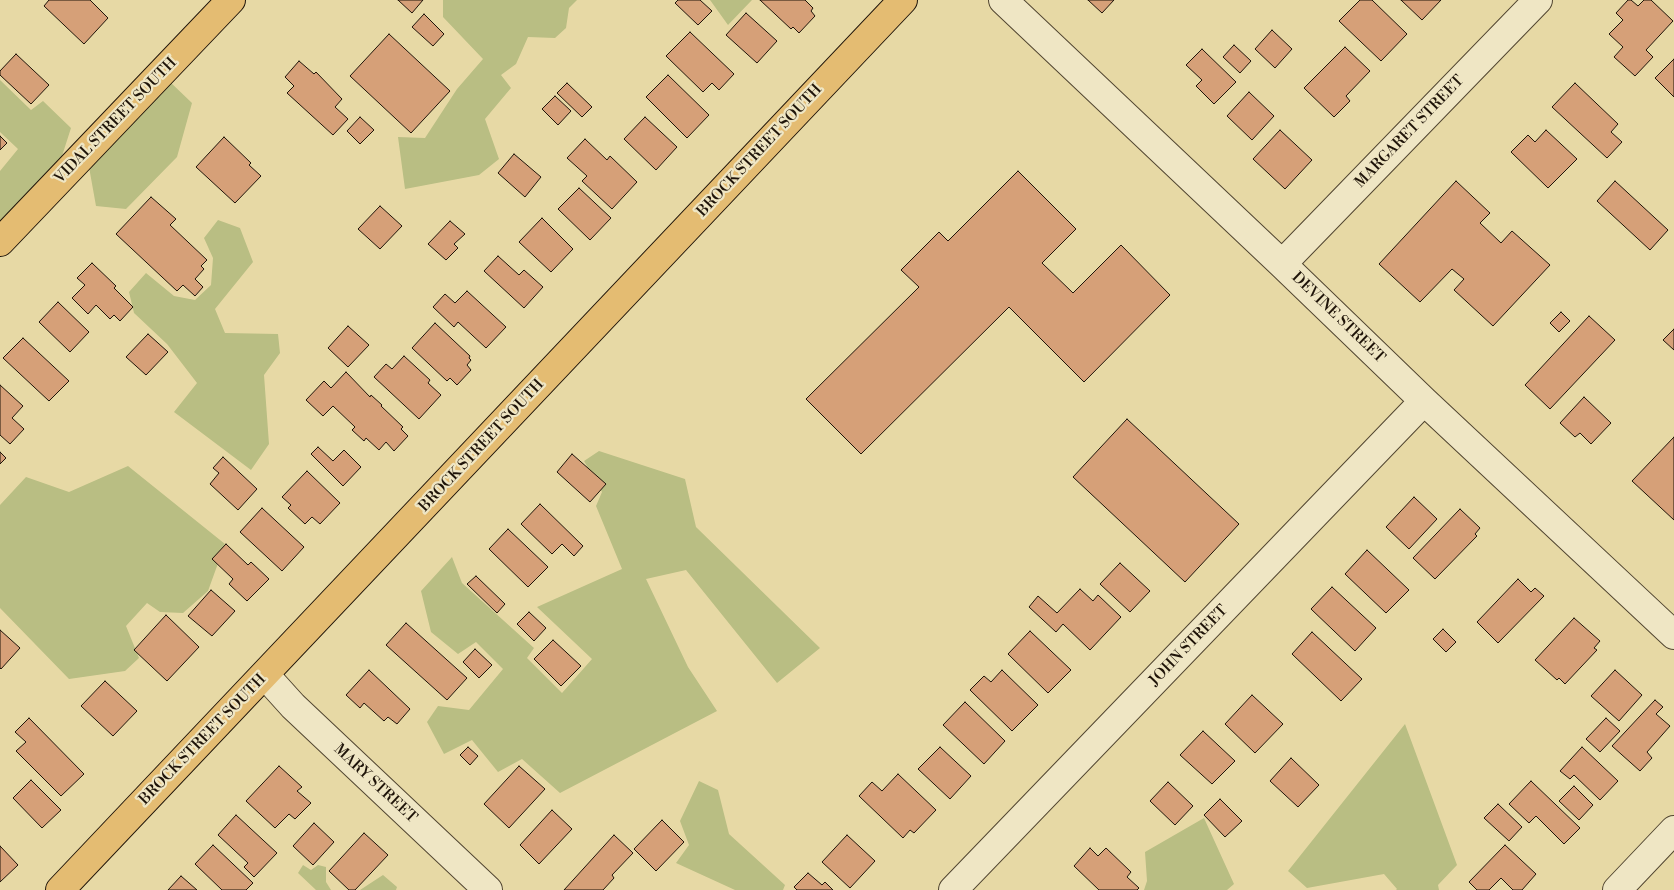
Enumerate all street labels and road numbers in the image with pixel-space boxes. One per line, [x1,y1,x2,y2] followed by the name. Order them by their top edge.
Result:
[51,54,181,188] street label: VIDAL STREET SOUTH
[1352,72,1468,192] street label: MARGARET STREET
[694,81,826,221] street label: BROCK STREET SOUTH
[1288,269,1388,367] street label: DEVINE STREET
[416,376,548,516] street label: BROCK STREET SOUTH
[1146,602,1232,690] street label: JOHN STREET
[136,671,270,809] street label: BROCK STREET SOUTH
[330,741,420,827] street label: MARY STREET

